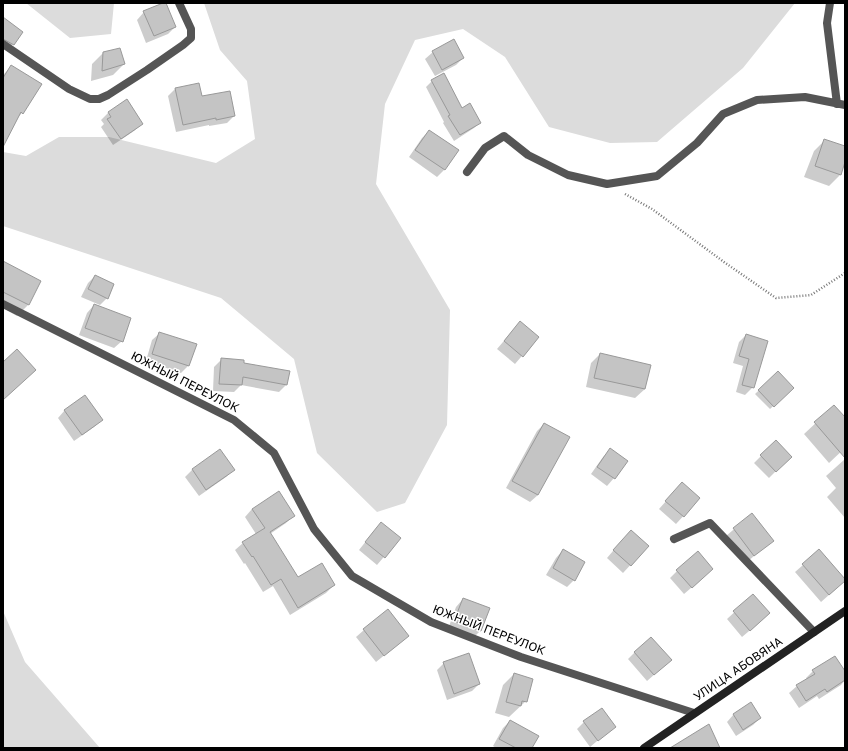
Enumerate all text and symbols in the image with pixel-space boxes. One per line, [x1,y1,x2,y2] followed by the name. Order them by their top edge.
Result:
[129,348,242,416] street label: ЮЖНЫЙ ПЕРЕУЛОК
[431,601,548,658] street label: ЮЖНЫЙ ПЕРЕУЛОК
[690,633,785,704] street label: УЛИЦА АБОВЯНА

